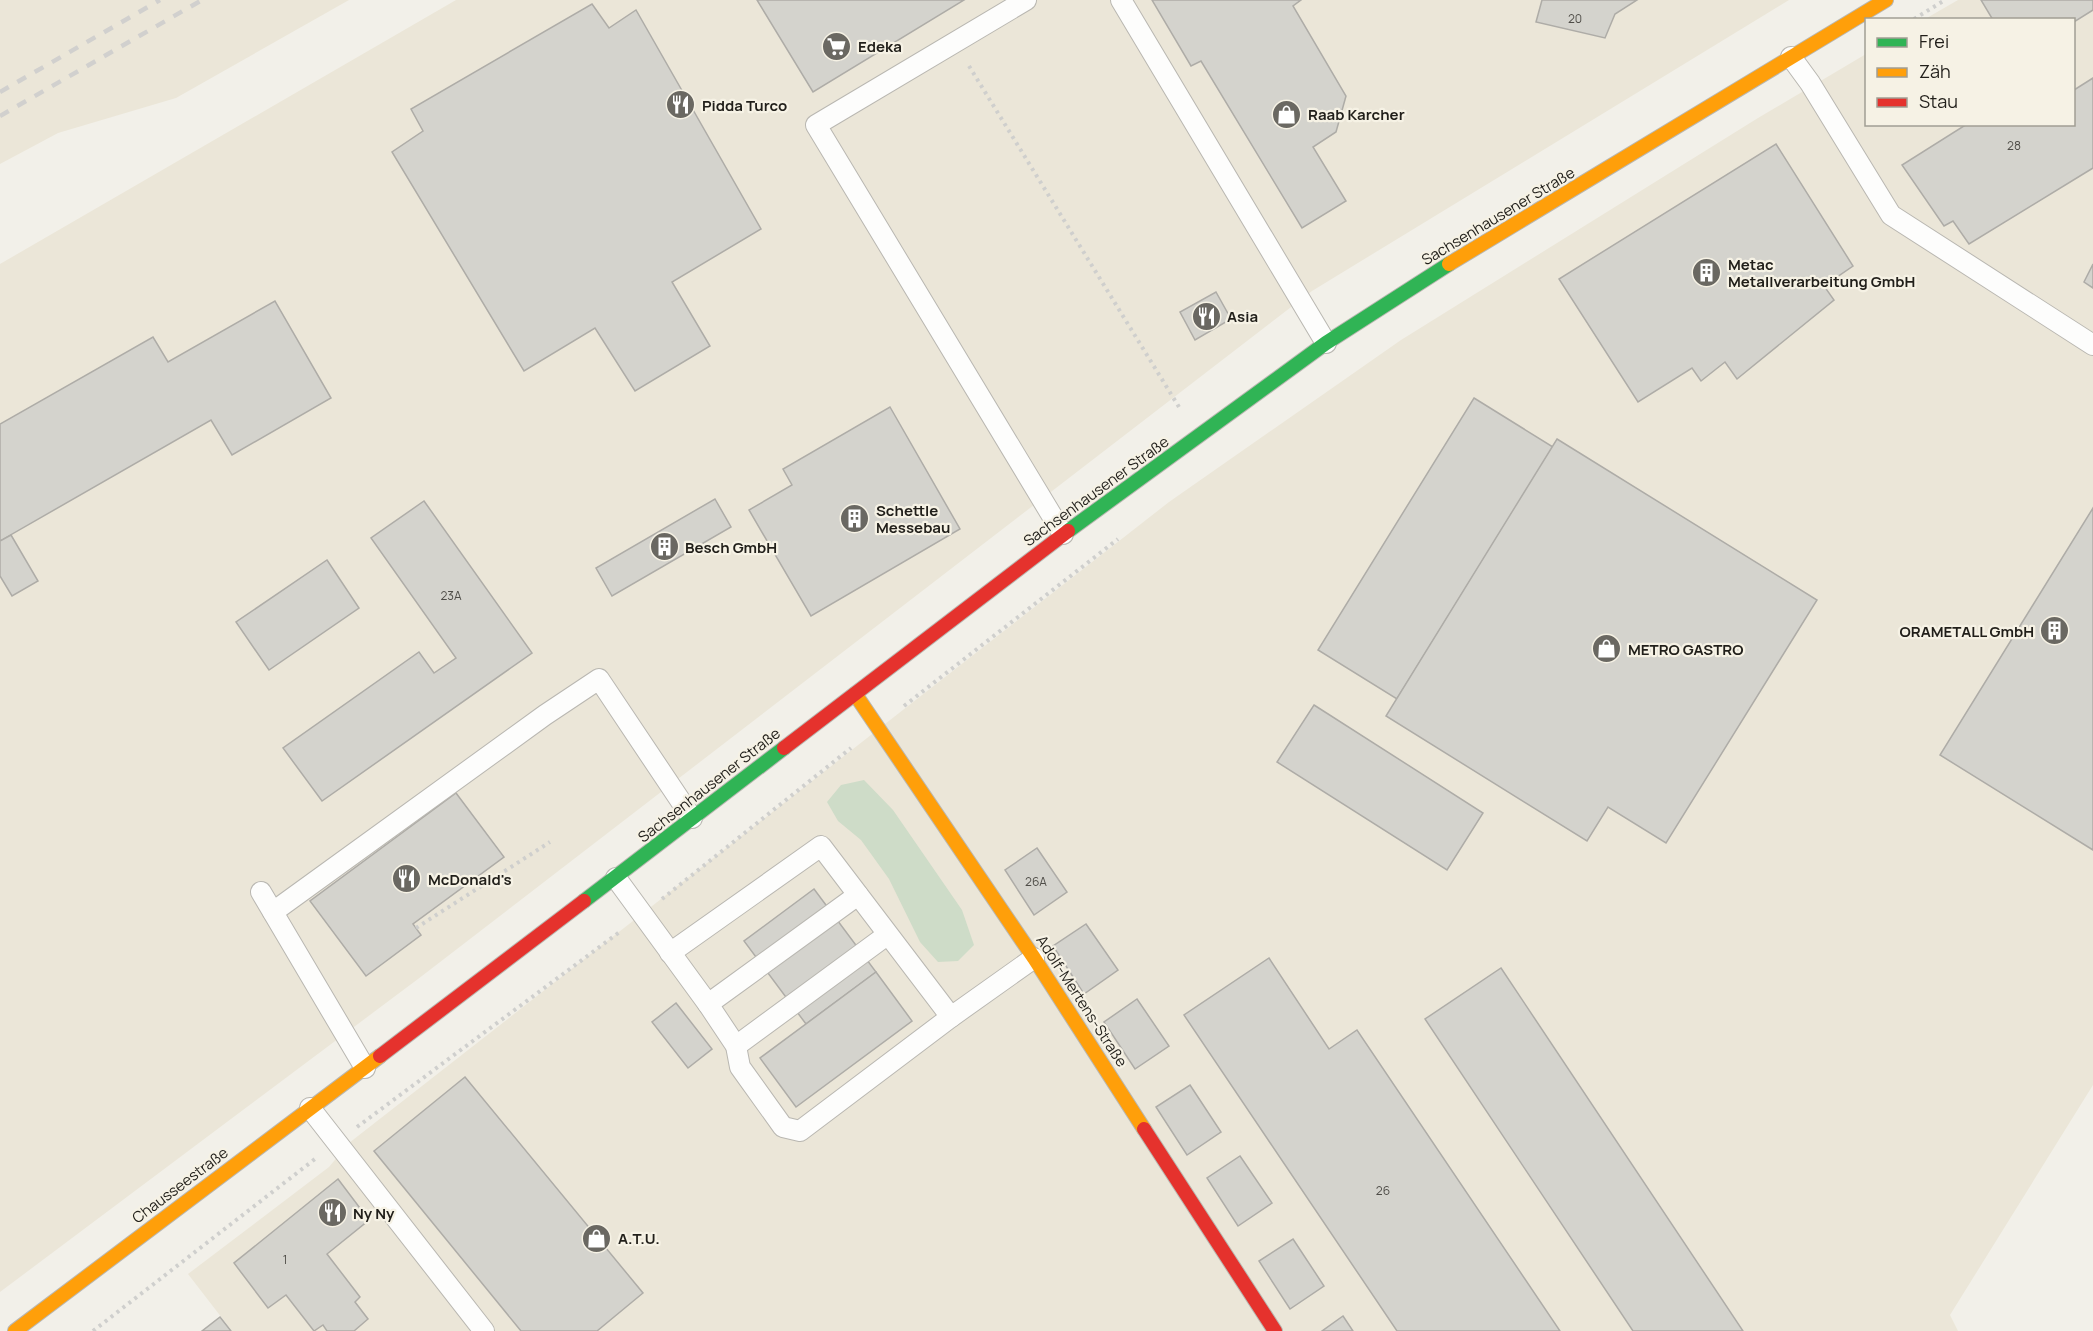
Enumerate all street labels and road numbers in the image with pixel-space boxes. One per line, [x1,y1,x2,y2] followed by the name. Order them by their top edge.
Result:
[1418,162,1579,270] street label: Sachsenhausener Straße
[1019,431,1173,551] street label: Sachsenhausener Straße
[634,723,785,847] street label: Sachsenhausener Straße
[1032,931,1133,1071] street label: Adolf-Mertens-Straße
[128,1142,233,1228] street label: Chausseestraße

